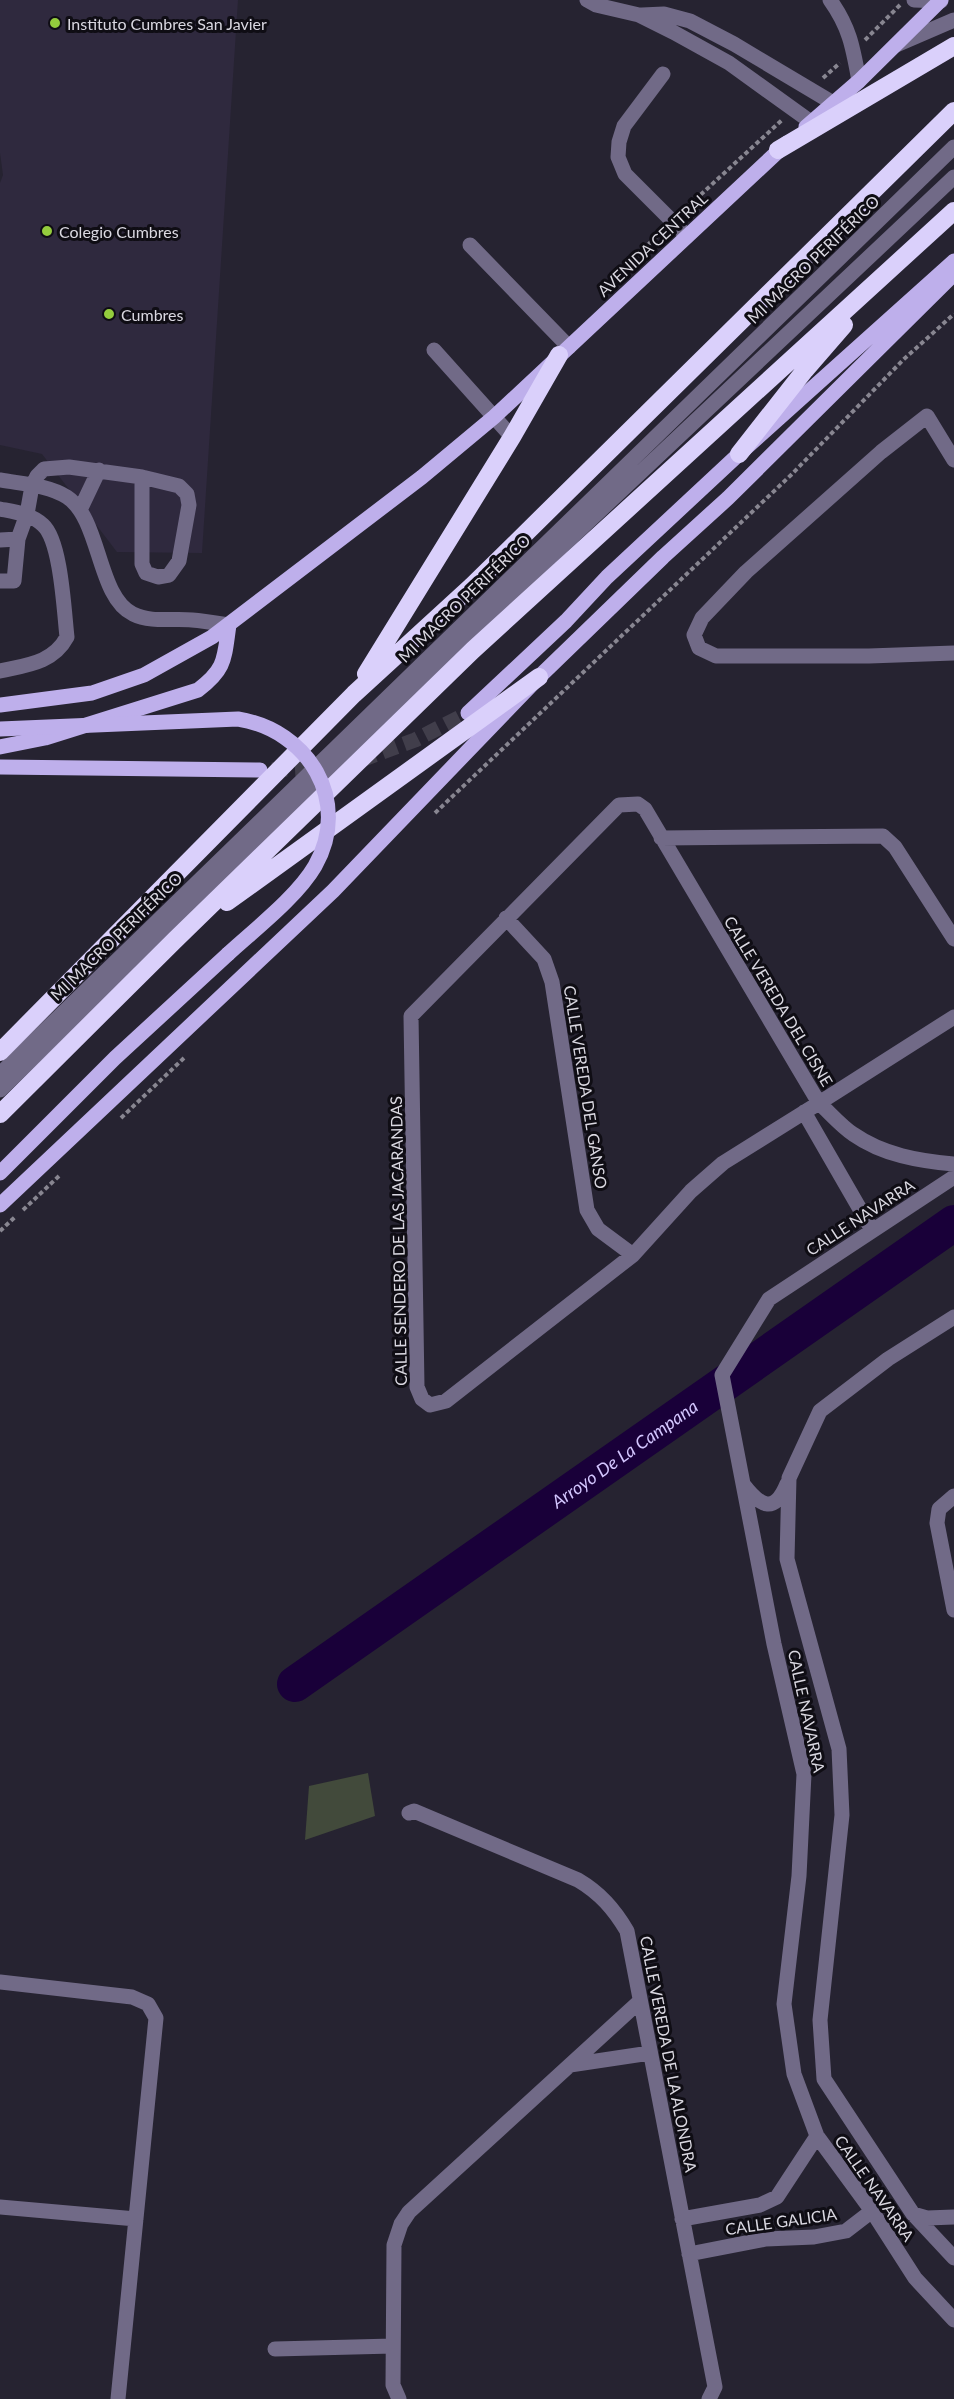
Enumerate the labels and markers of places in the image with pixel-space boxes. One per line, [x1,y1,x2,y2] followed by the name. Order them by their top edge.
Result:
[67,14,267,33] place label: Instituto Cumbres San Javier
[48,16,62,30] marker: Instituto Cumbres San Javier
[59,222,179,241] place label: Colegio Cumbres
[40,224,54,238] marker: Colegio Cumbres
[121,305,184,324] place label: Cumbres
[102,307,116,321] marker: Cumbres

